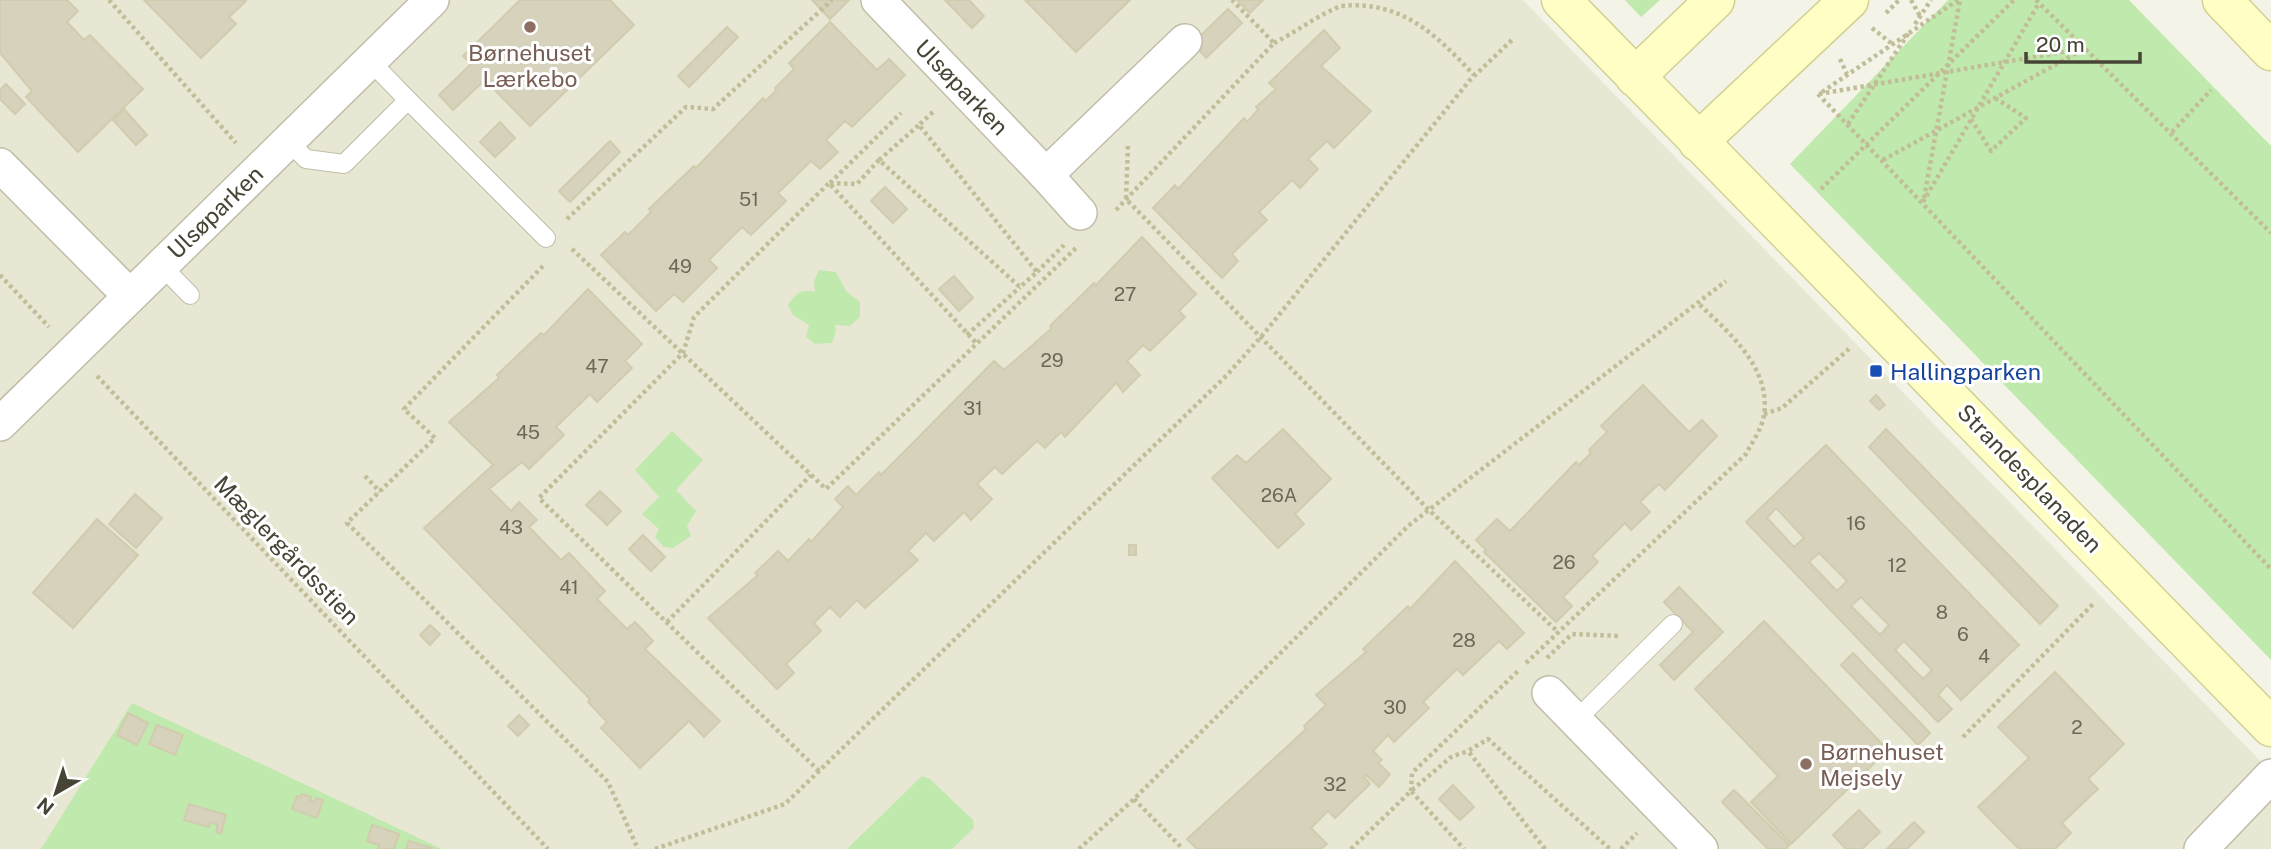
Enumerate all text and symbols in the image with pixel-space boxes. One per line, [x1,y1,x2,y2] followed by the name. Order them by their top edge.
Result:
[522,19,538,35] marker: Børnehuset Lærkebo
[2026,21,2140,65] scale bar
[2036,32,2085,57] text: 20 m
[910,34,1014,140] street label: Ulsøparken
[468,39,592,92] place label: Børnehuset Lærkebo
[162,160,268,264] street label: Ulsøparken
[739,188,759,210] house number: 51
[668,255,692,277] house number: 49
[1114,283,1136,305] house number: 27
[1040,349,1064,371] house number: 29
[585,355,609,377] house number: 47
[1890,358,2041,385] place label: Hallingparken
[1868,363,1884,379] marker: Hallingparken
[963,397,983,419] house number: 31
[1952,398,2108,558] street label: Strandesplanaden
[516,421,540,443] house number: 45
[209,470,365,630] street label: Mæglergårdsstien
[1261,484,1297,506] house number: 26A
[1846,512,1866,534] house number: 16
[499,516,523,538] house number: 43
[1552,551,1576,573] house number: 26
[1887,554,1907,576] house number: 12
[559,576,579,598] house number: 41
[1936,601,1948,623] house number: 8
[1957,623,1969,645] house number: 6
[1452,629,1476,651] house number: 28
[1978,645,1990,667] house number: 4
[1383,696,1407,718] house number: 30
[2071,716,2083,738] house number: 2
[1820,738,1944,791] place label: Børnehuset Mejsely
[1798,756,1814,772] marker: Børnehuset Mejsely
[21,758,91,828] north arrow
[1323,773,1347,795] house number: 32
[33,793,58,819] text: N

